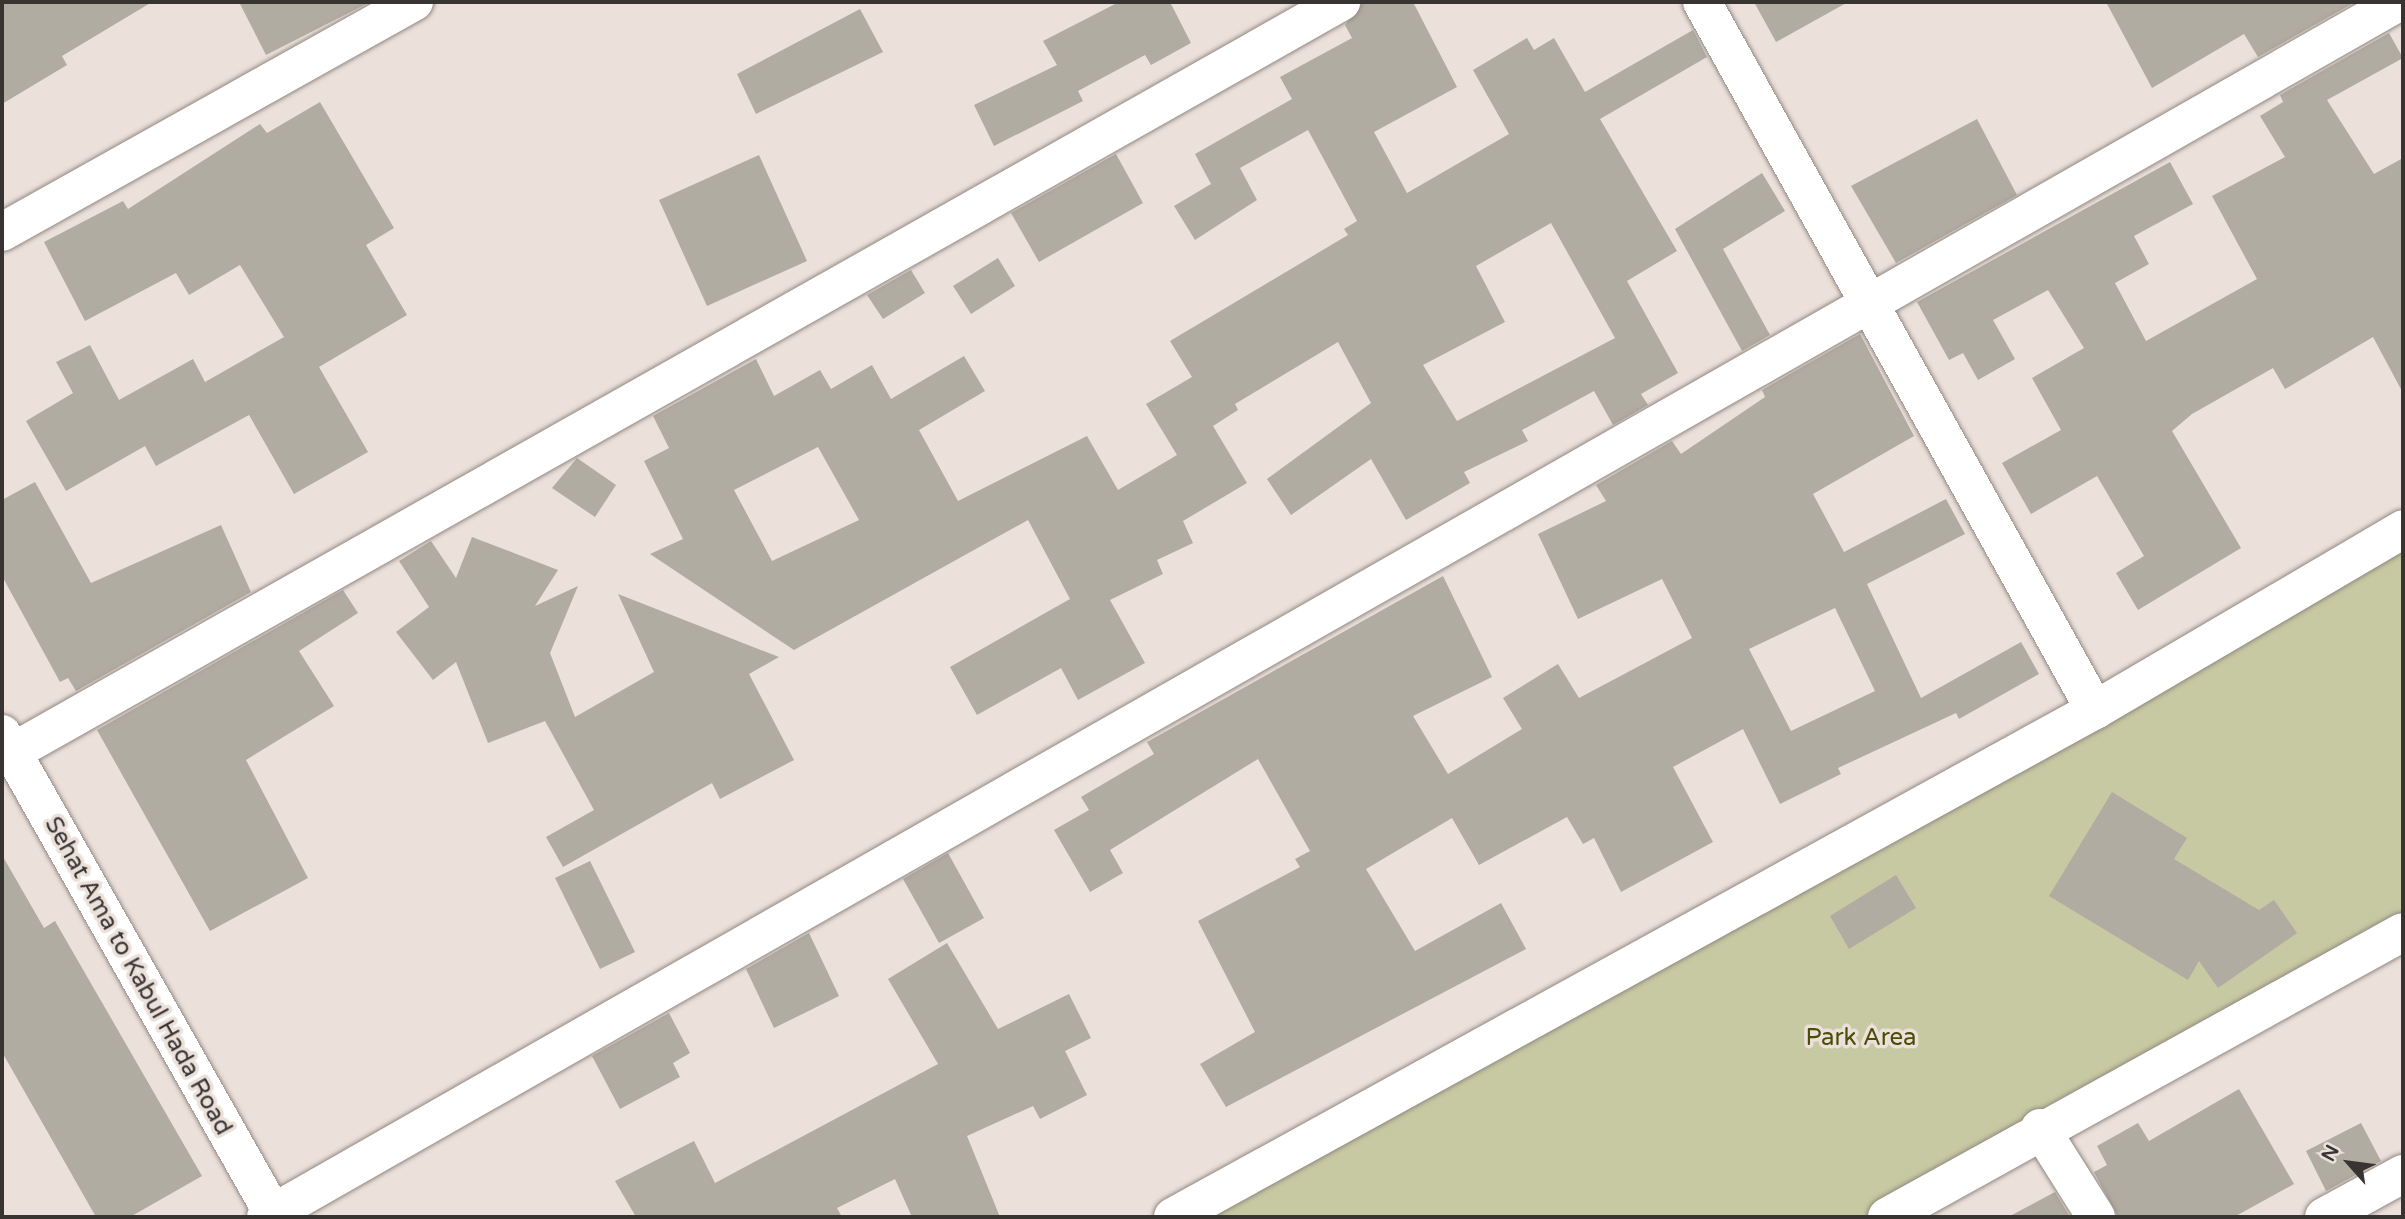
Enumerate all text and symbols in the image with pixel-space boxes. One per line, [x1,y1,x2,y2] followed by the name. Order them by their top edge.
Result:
[38,812,238,1140] street label: Sehat Ama to Kabul Hada Road
[1805,1024,1917,1052] park label: Park Area
[2314,1128,2384,1198] north arrow
[2317,1141,2344,1165] text: N

